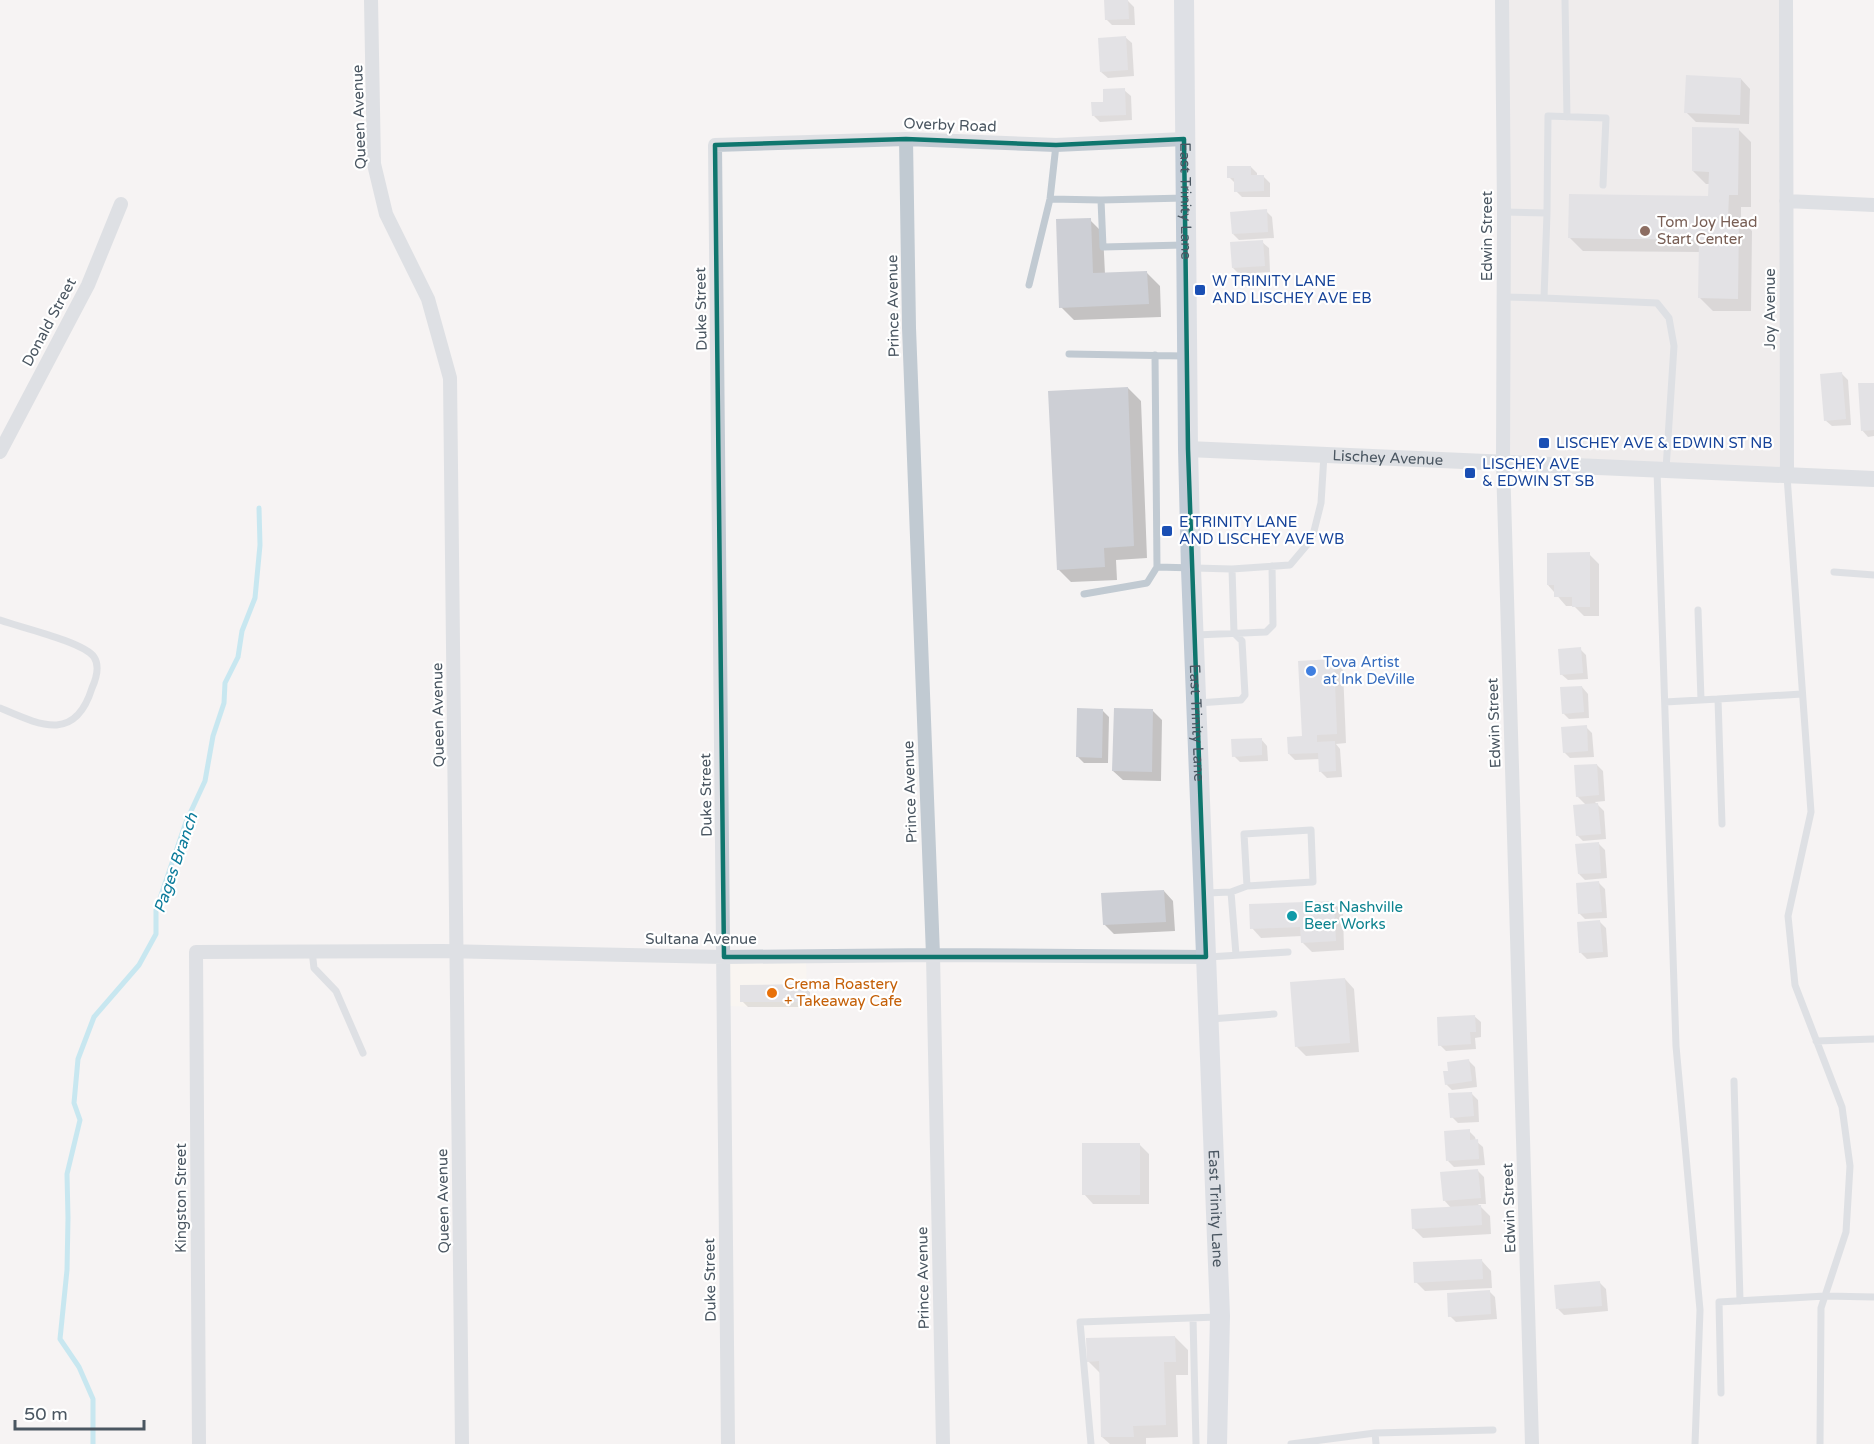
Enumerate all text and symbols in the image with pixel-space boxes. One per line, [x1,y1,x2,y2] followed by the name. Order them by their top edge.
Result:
[348,64,370,170] street label: Queen Avenue
[903,114,997,136] street label: Overby Road
[1176,142,1195,260] street label: East Trinity Lane
[1478,191,1496,281] street label: Edwin Street
[1657,213,1757,248] place label: Tom Joy Head Start Center
[1638,224,1652,238] marker: Tom Joy Head Start Center
[883,255,903,357] street label: Prince Avenue
[691,267,711,351] street label: Duke Street
[1761,268,1779,350] street label: Joy Avenue
[1212,272,1372,307] place label: W TRINITY LANE AND LISCHEY AVE EB
[18,274,80,369] street label: Donald Street
[1193,283,1207,297] marker: W TRINITY LANE AND LISCHEY AVE EB
[1556,434,1773,452] place label: LISCHEY AVE & EDWIN ST NB
[1537,436,1551,450] marker: LISCHEY AVE & EDWIN ST NB
[1332,446,1444,469] street label: Lischey Avenue
[1482,455,1594,490] place label: LISCHEY AVE & EDWIN ST SB
[1463,466,1477,480] marker: LISCHEY AVE & EDWIN ST SB
[1179,513,1344,548] place label: E TRINITY LANE AND LISCHEY AVE WB
[1160,524,1174,538] marker: E TRINITY LANE AND LISCHEY AVE WB
[1323,653,1415,688] place label: Tova Artist at Ink DeVille
[428,662,448,768] street label: Queen Avenue
[1186,664,1208,782] street label: East Trinity Lane
[1304,664,1318,678] marker: Tova Artist at Ink DeVille
[1483,677,1505,768] street label: Edwin Street
[899,740,921,844] street label: Prince Avenue
[696,753,716,837] street label: Duke Street
[150,809,203,916] water label: Pages Branch
[1304,898,1403,933] place label: East Nashville Beer Works
[1285,909,1299,923] marker: East Nashville Beer Works
[645,930,757,948] street label: Sultana Avenue
[784,975,902,1010] place label: Crema Roastery + Takeaway Cafe
[765,986,779,1000] marker: Crema Roastery + Takeaway Cafe
[172,1143,190,1253] street label: Kingston Street
[433,1148,453,1254] street label: Queen Avenue
[1205,1149,1227,1268] street label: East Trinity Lane
[1498,1162,1520,1253] street label: Edwin Street
[913,1227,933,1329] street label: Prince Avenue
[700,1238,720,1322] street label: Duke Street
[15,1393,144,1431] scale bar
[24,1403,68,1425] text: 50 m

